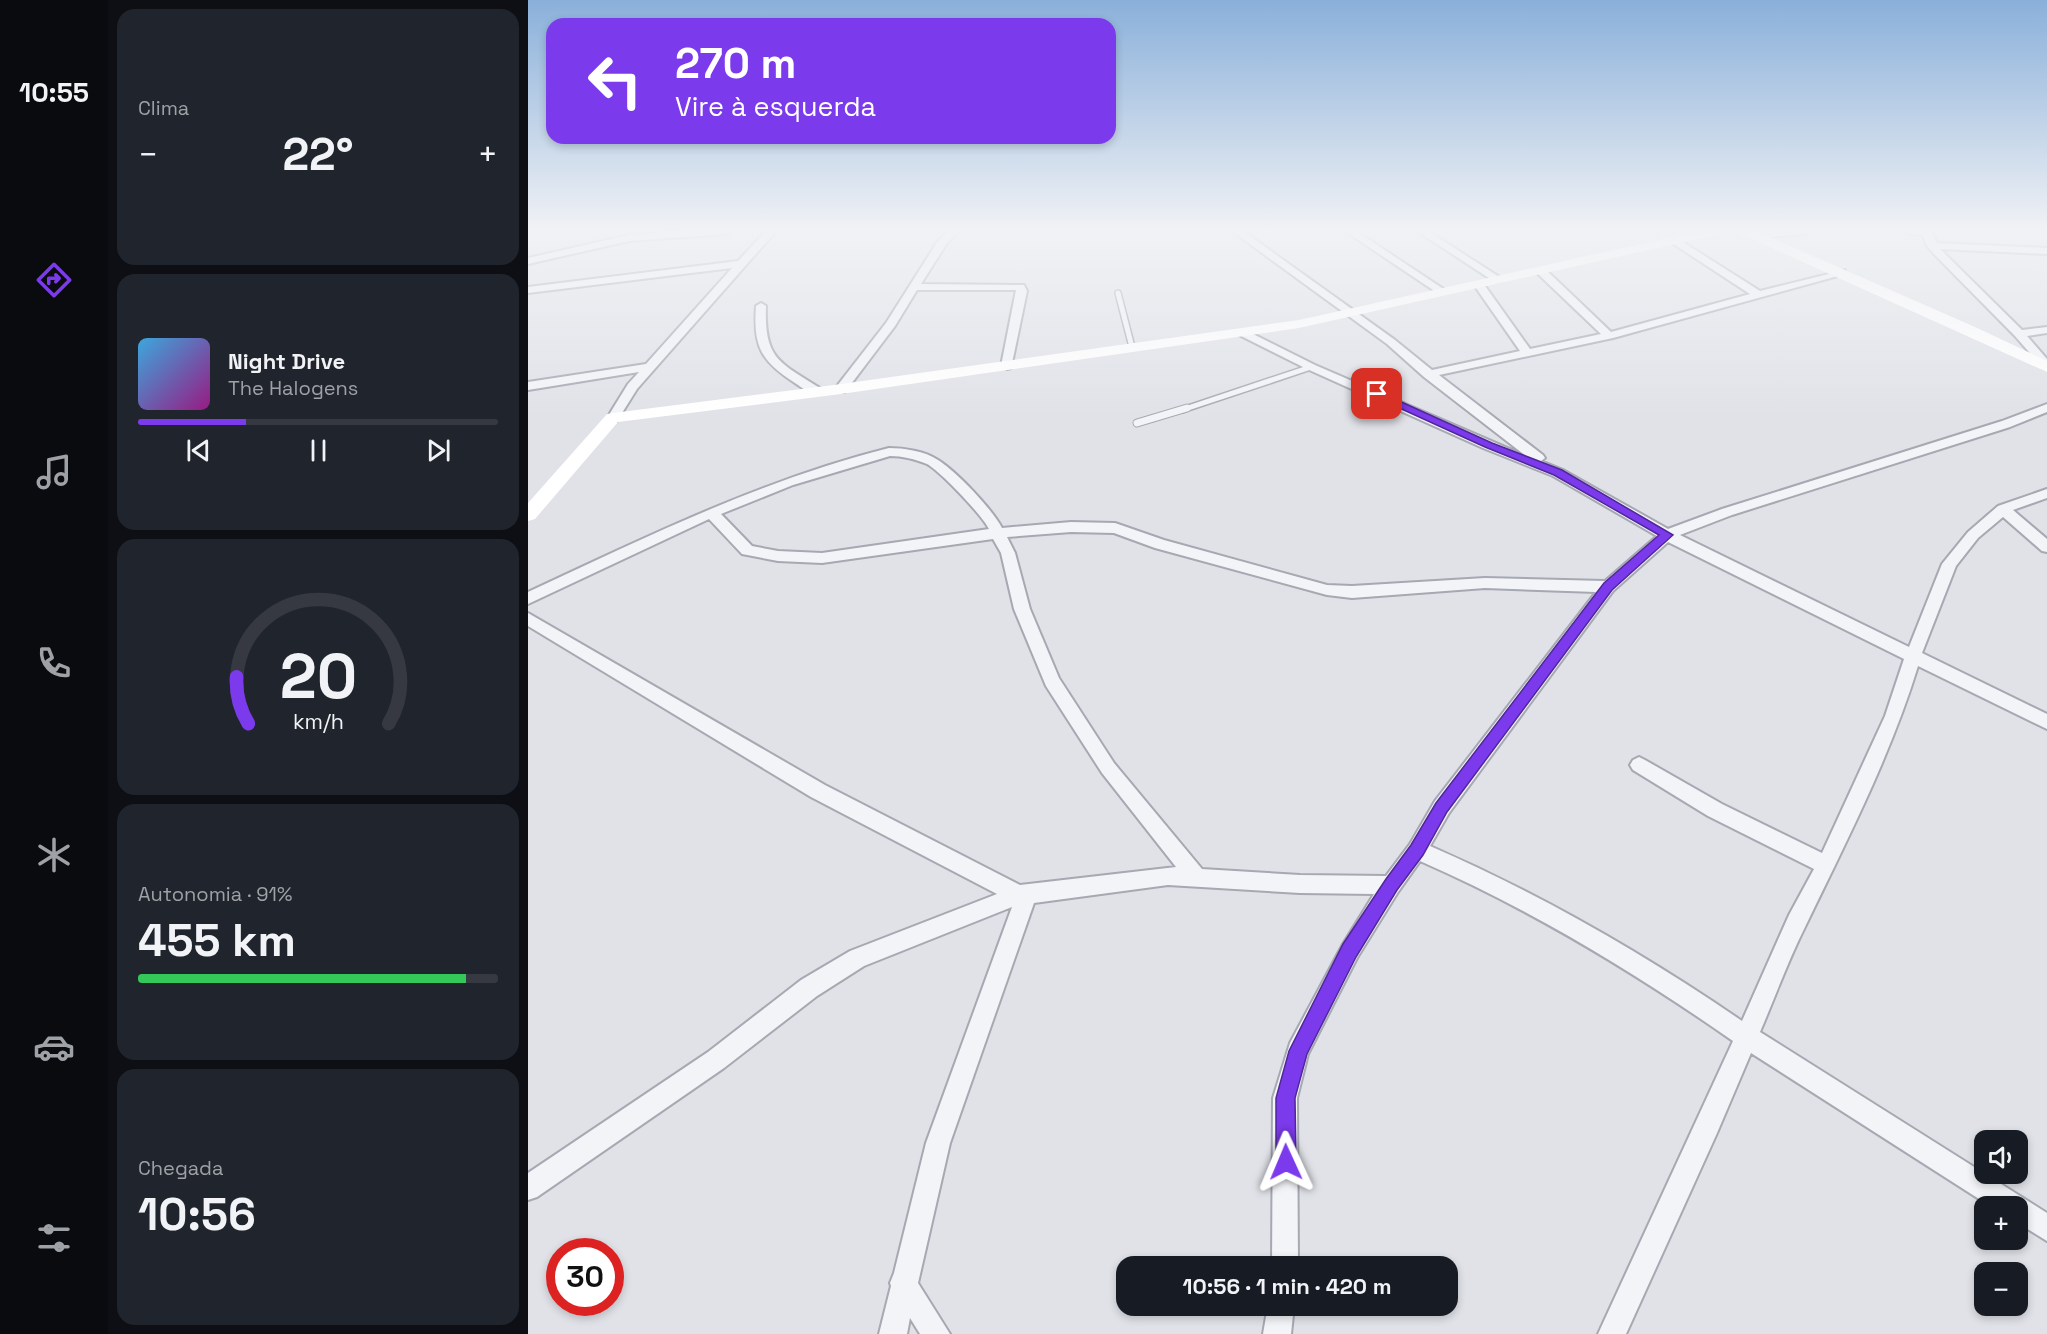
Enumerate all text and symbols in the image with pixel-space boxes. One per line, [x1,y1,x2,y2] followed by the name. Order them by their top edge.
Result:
[675,37,796,90] text: 270 m
[576,42,654,120] icon: left
[19,75,89,110] text: 10:55
[675,89,876,124] text: Vire à esquerda
[138,95,189,121] text: Clima
[282,126,354,183] text: 22°
[138,134,158,176] text: −
[478,134,498,176] text: +
[33,259,75,301] icon: directions
[228,347,345,375] text: Night Drive
[1351,368,1402,419] pin
[228,375,358,401] text: The Halogens
[1360,377,1393,410] icon: arrive
[182,434,215,467] icon: previous
[302,434,335,467] icon: pause
[422,434,455,467] icon: next
[33,451,75,493] icon: music
[279,637,357,716] text: 20
[33,642,75,684] icon: phone
[292,708,344,735] text: km/h
[33,834,75,876] icon: climate
[138,881,292,907] text: Autonomia · 91%
[138,912,296,969] text: 455 km
[33,1026,75,1068] icon: car
[1254,1130,1318,1194] position arrow
[1974,1130,2028,1316] map controls
[1974,1130,2028,1184] button: sound
[138,1155,223,1181] text: Chegada
[138,1186,256,1243] text: 10:56
[1974,1196,2028,1250] button: +
[33,1217,75,1259] icon: filters
[546,1238,624,1316] speed limit sign: 30
[1974,1262,2028,1316] button: −
[1183,1272,1391,1300] text: 10:56 · 1 min · 420 m

